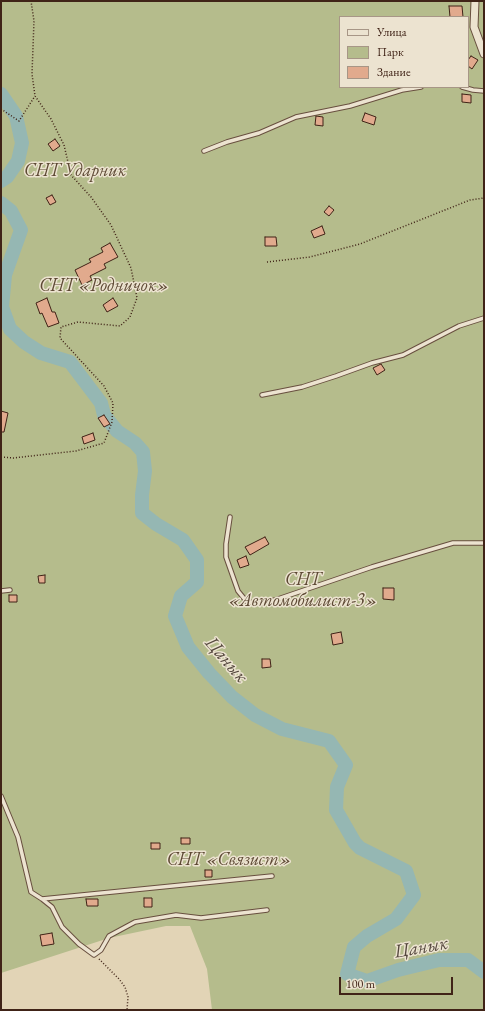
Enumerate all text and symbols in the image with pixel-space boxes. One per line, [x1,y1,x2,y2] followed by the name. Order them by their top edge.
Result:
[339,16,469,88] legend
[377,24,407,40] text: Улица
[377,44,404,60] text: Парк
[377,64,411,80] text: Здание
[24,160,126,182] park label: СНТ Ударник
[39,275,169,297] park label: СНТ «Родничок»
[229,569,377,612] park label: СНТ «Автомобилист-3»
[200,632,252,688] water label: Цанык
[167,849,291,871] park label: СНТ «Связист»
[392,932,450,964] water label: Цанык
[341,969,455,995] scale bar
[346,976,375,992] text: 100 m

